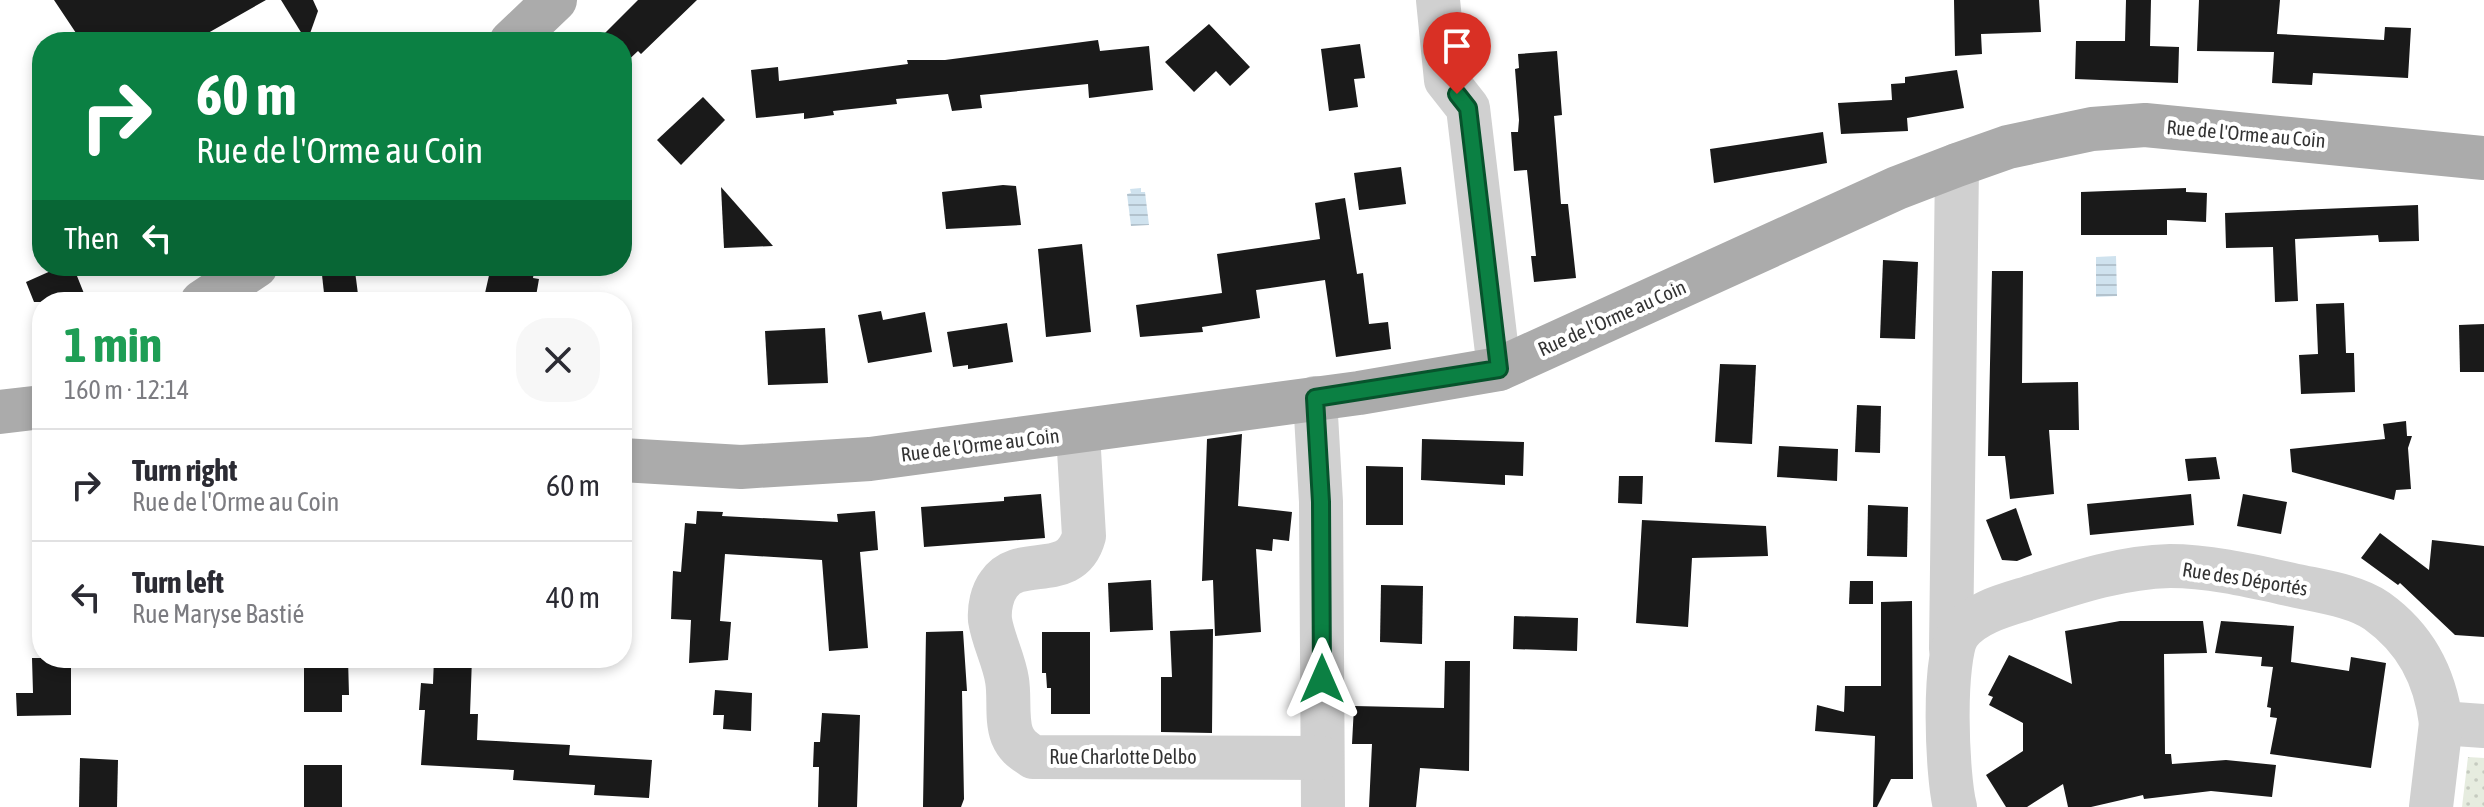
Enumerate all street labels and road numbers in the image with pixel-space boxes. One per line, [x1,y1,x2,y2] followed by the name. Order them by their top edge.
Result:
[2166,115,2327,152] street label: Rue de l'Orme au Coin
[1534,275,1689,360] street label: Rue de l'Orme au Coin
[899,423,1061,466] street label: Rue de l'Orme au Coin
[2181,557,2309,600] street label: Rue des Déportés
[1049,745,1197,768] street label: Rue Charlotte Delbo

